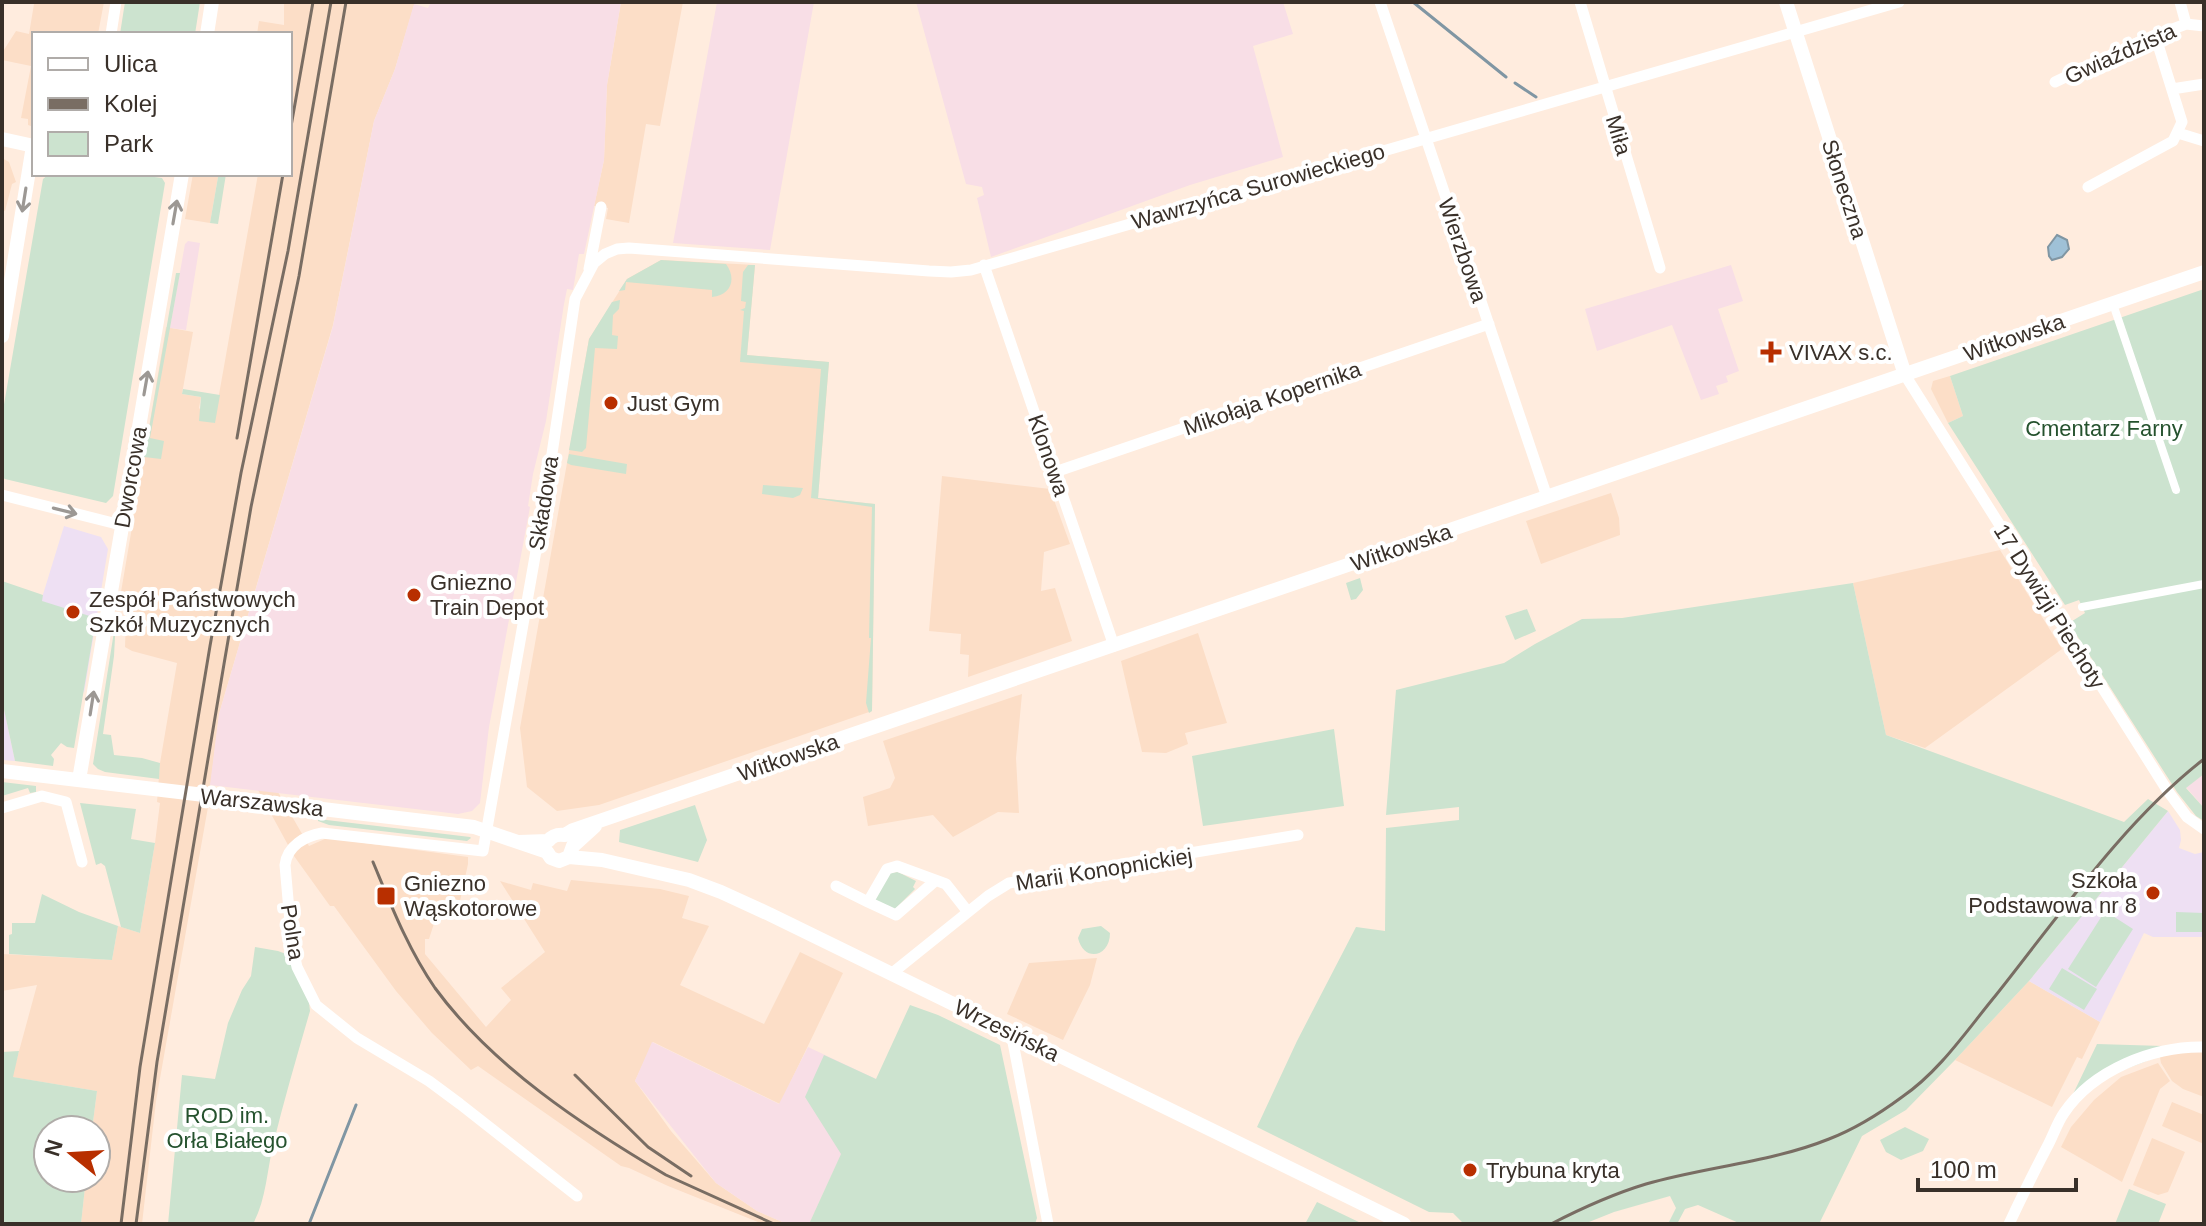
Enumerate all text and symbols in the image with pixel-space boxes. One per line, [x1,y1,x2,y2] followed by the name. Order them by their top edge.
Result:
[2061,18,2180,89] street label: Gwiaździsta
[32,32,292,176] legend
[104,50,158,77] text: Ulica
[104,90,157,117] text: Kolej
[1601,112,1637,159] street label: Miła
[104,130,154,157] text: Park
[1817,136,1873,243] street label: Słoneczna
[1129,138,1388,235] street label: Wawrzyńca Surowieckiego
[16,186,31,212] one-way arrow
[1433,195,1492,306] street label: Wierzbowa
[169,200,184,225] one-way arrow
[1960,308,2069,366] street label: Witkowska
[1789,340,1893,365] place label: VIVAX s.c.
[1760,341,1782,363] marker: VIVAX s.c.
[1180,356,1365,441] street label: Mikołaja Kopernika
[139,371,154,397] one-way arrow
[627,391,720,416] place label: Just Gym
[602,394,620,412] marker: Just Gym
[1023,411,1074,500] street label: Klonowa
[2025,416,2183,441] park label: Cmentarz Farny
[109,424,152,530] street label: Dworcowa
[524,453,563,552] street label: Składowa
[52,504,78,519] one-way arrow
[1347,518,1456,576] street label: Witkowska
[1989,519,2110,693] street label: 17 Dywizji Piechoty
[430,570,544,620] place label: Gniezno Train Depot
[405,586,423,604] marker: Gniezno Train Depot
[89,587,296,637] place label: Zespół Państwowych Szkół Muzycznych
[64,603,82,621] marker: Zespół Państwowych Szkół Muzycznych
[85,691,100,716] one-way arrow
[734,728,843,786] street label: Witkowska
[199,784,326,821] street label: Warszawska
[1014,843,1194,896] street label: Marii Konopnickiej
[1968,868,2138,918] place label: Szkoła Podstawowa nr 8
[404,871,537,921] place label: Gniezno Wąskotorowe
[2144,884,2162,902] marker: Szkoła Podstawowa nr 8
[375,885,397,907] marker: Gniezno Wąskotorowe
[276,902,309,963] street label: Polna
[950,994,1064,1067] street label: Wrzesińska
[166,1103,288,1153] park label: ROD im. Orła Białego
[32,1114,112,1194] north arrow
[39,1137,68,1159] text: N
[1918,1142,2076,1192] scale bar
[1930,1156,1997,1183] text: 100 m
[1486,1158,1620,1183] place label: Trybuna kryta
[1461,1161,1479,1179] marker: Trybuna kryta

